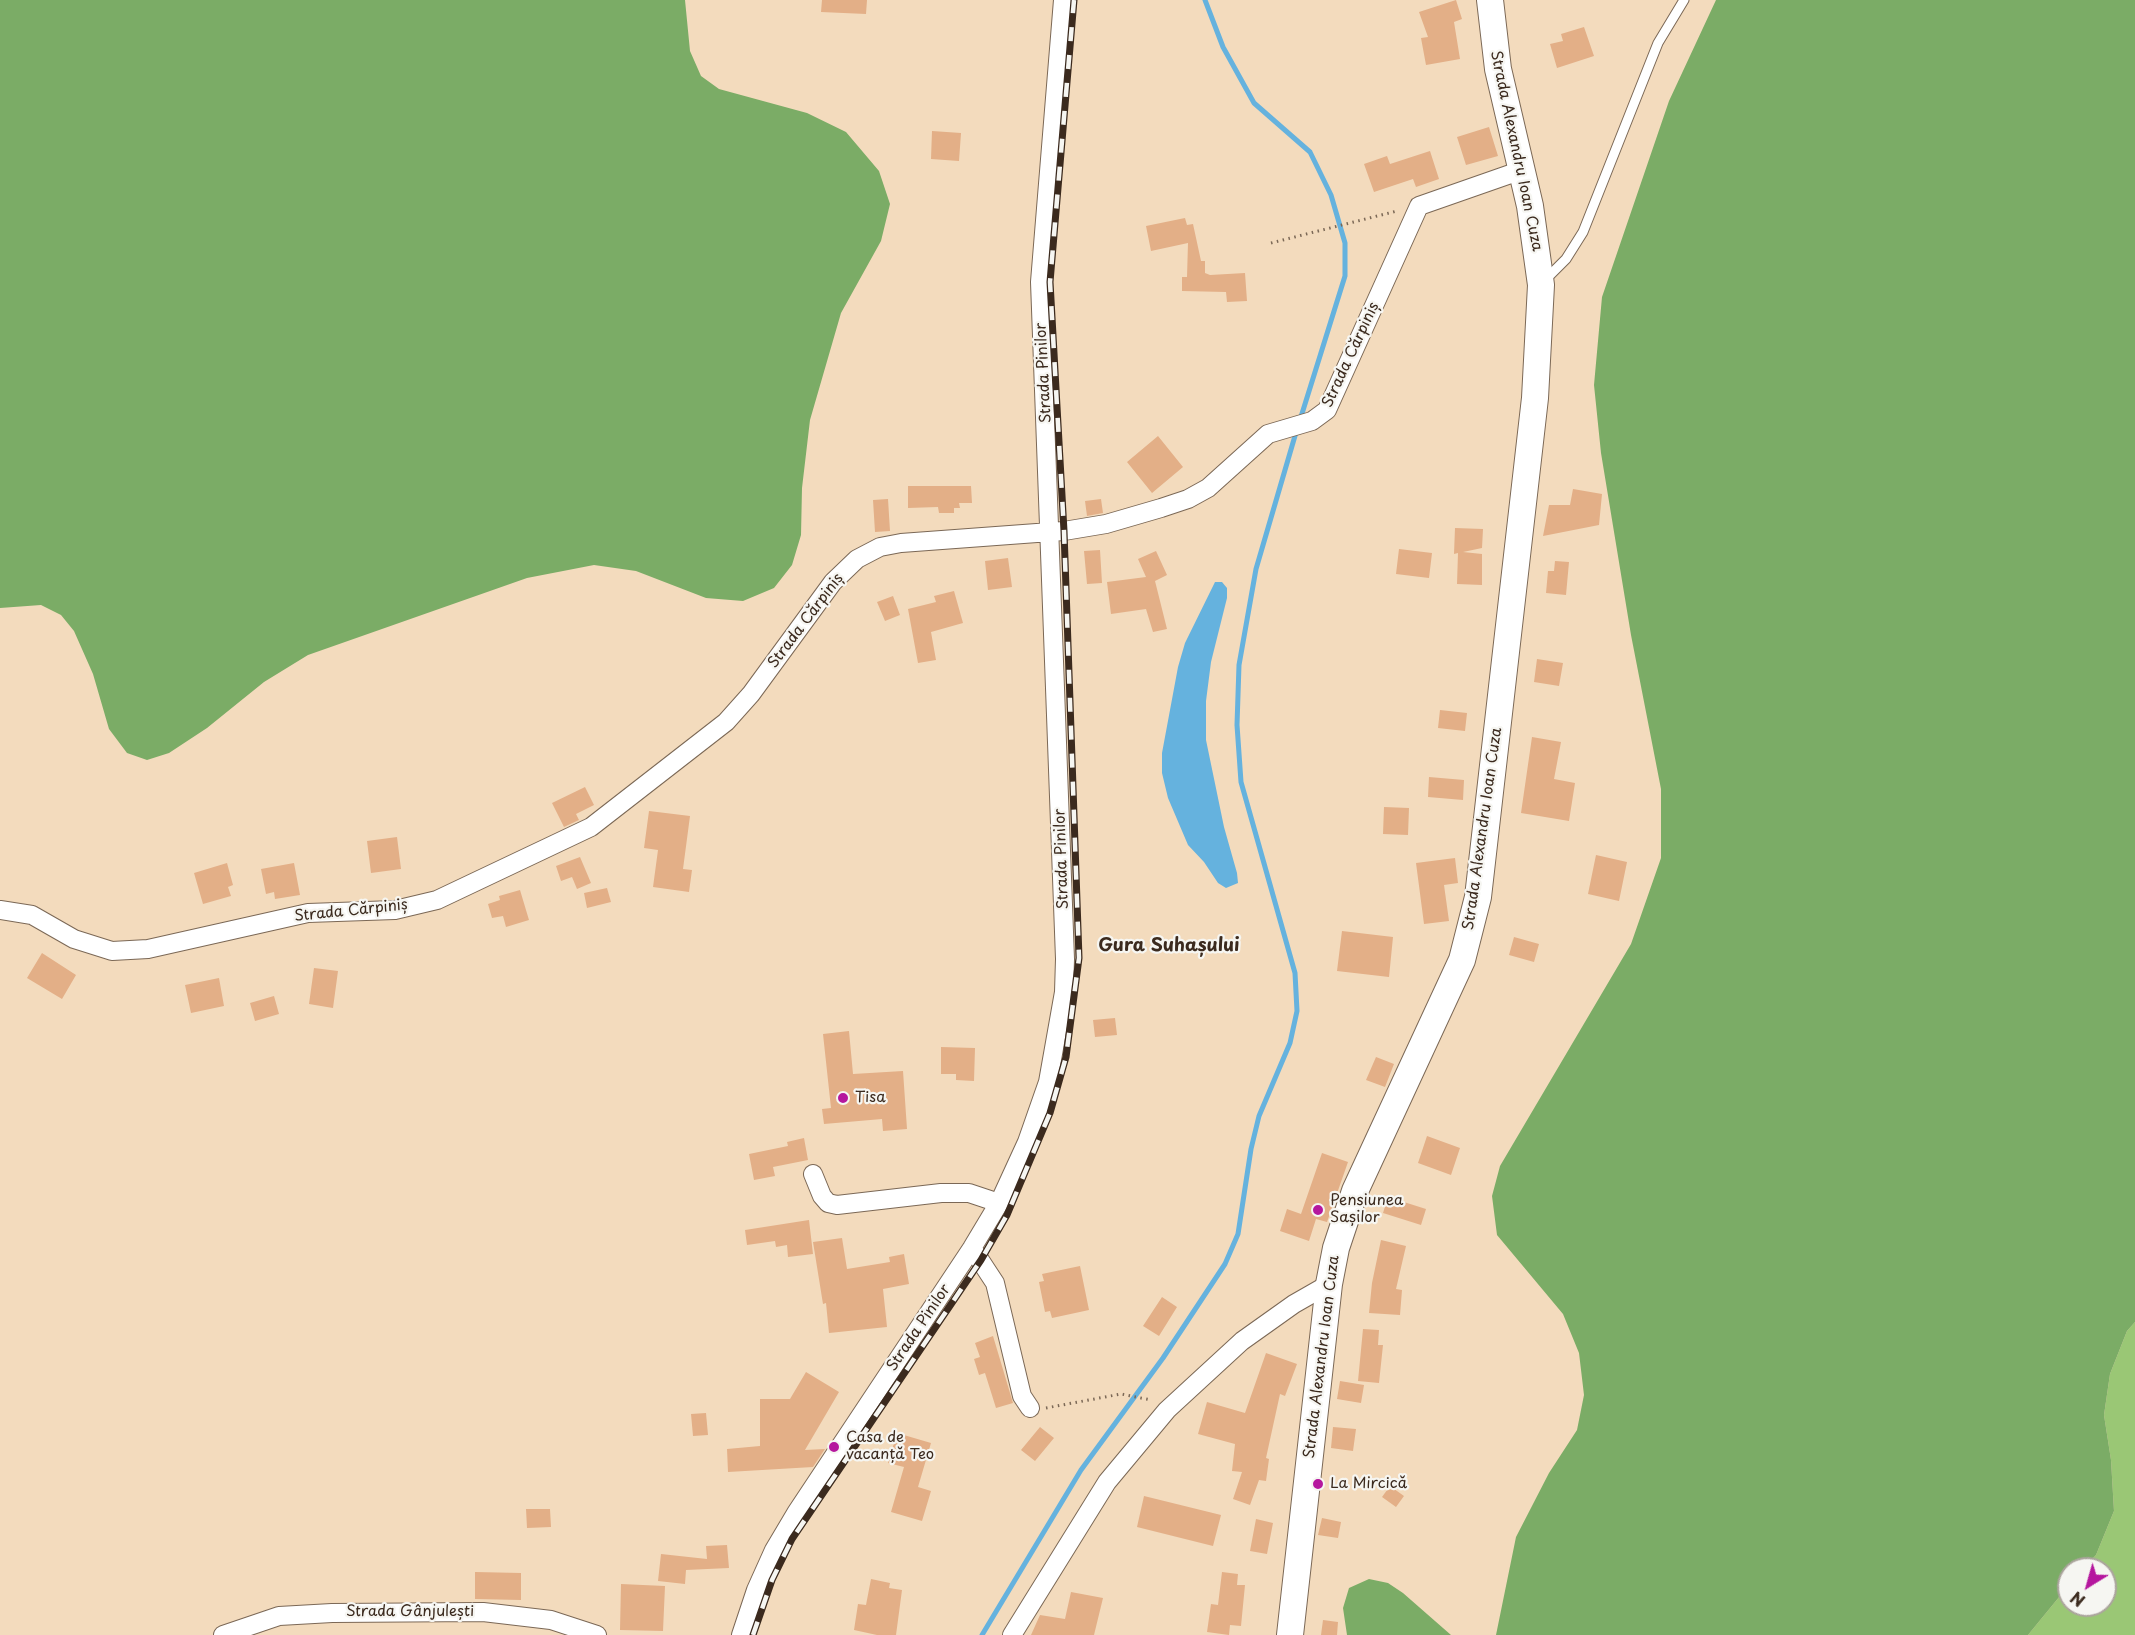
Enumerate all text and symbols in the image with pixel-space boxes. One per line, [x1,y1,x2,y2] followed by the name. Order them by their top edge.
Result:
[1486,49,1546,253] street label: Strada Alexandru Ioan Cuza
[1319,300,1383,410] street label: Strada Cărpiniș
[1032,322,1056,424] street label: Strada Pinilor
[765,570,847,672] street label: Strada Cărpiniș
[1460,726,1506,932] street label: Strada Alexandru Ioan Cuza
[1051,808,1073,910] street label: Strada Pinilor
[293,896,409,926] street label: Strada Cărpiniș
[1098,935,1240,957] district label: Gura Suhașului
[855,1089,886,1107] place label: Tisa
[836,1091,850,1105] marker: Tisa
[1330,1192,1403,1227] place label: Pensiunea Sașilor
[1311,1203,1325,1217] marker: Pensiunea Sașilor
[1301,1254,1343,1460] street label: Strada Alexandru Ioan Cuza
[883,1281,955,1375] street label: Strada Pinilor
[846,1429,934,1464] place label: Casa de vacanță Teo
[827,1440,841,1454] marker: Casa de vacanță Teo
[1330,1475,1407,1493] place label: La Mircică
[1311,1477,1325,1491] marker: La Mircică
[2057,1557,2117,1617] north arrow
[2065,1586,2090,1613] text: N
[346,1603,474,1621] street label: Strada Gânjulești

